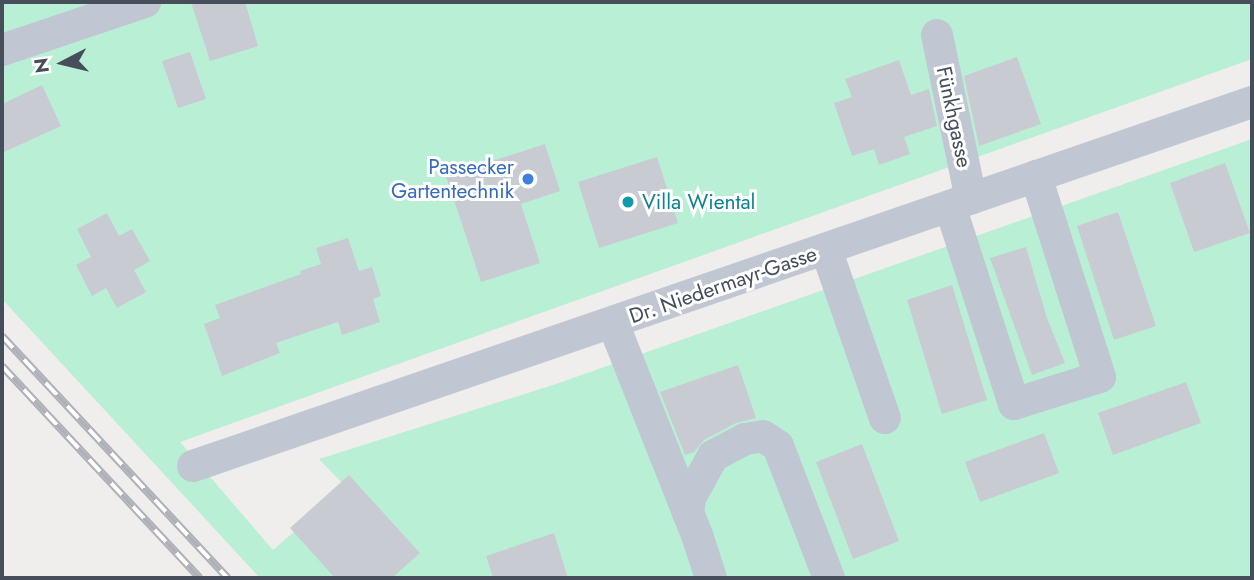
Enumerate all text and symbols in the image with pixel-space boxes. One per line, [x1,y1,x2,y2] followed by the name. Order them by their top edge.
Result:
[28,28,98,98] north arrow
[27,56,56,75] text: N
[931,64,977,170] street label: Fünkhgasse
[391,154,514,204] place label: Passecker Gartentechnik
[520,171,536,187] marker: Passecker Gartentechnik
[642,189,755,215] place label: Villa Wiental
[620,194,636,210] marker: Villa Wiental
[626,241,820,329] street label: Dr. Niedermayr-Gasse

